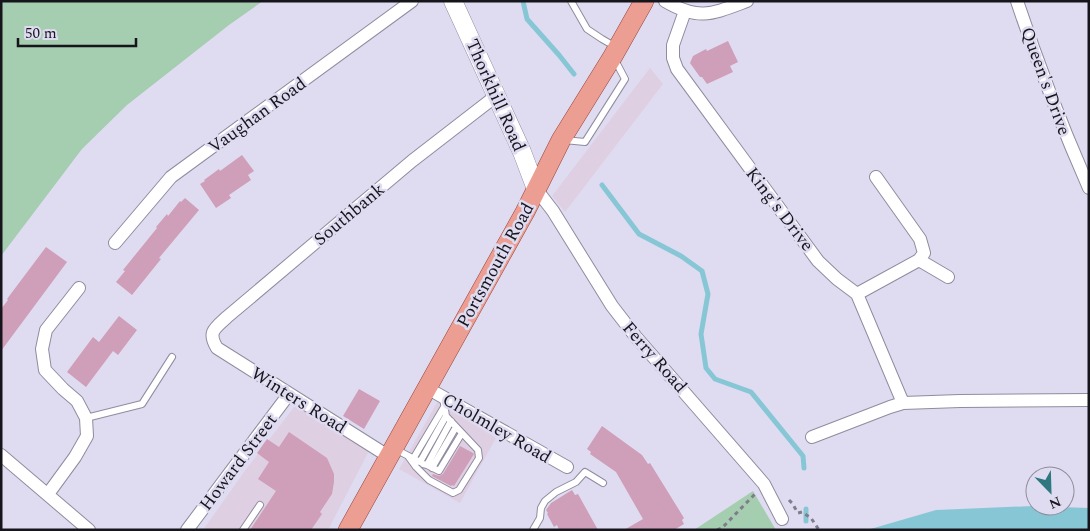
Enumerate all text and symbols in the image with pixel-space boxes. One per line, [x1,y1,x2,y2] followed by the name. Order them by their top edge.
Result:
[18,15,135,47] scale bar
[25,22,57,45] text: 50 m
[1013,23,1078,139] street label: Queen's Drive
[459,34,532,156] street label: Thorkhill Road
[203,70,312,160] street label: Vaughan Road
[739,161,820,257] street label: King's Drive
[308,176,391,252] street label: Southbank
[450,198,541,333] street label: Portsmouth Road
[616,316,693,399] street label: Ferry Road
[246,360,352,441] street label: Winters Road
[437,386,556,471] street label: Cholmley Road
[193,408,284,517] street label: Howard Street
[1025,466,1075,516] north arrow
[1046,491,1064,514] text: N

